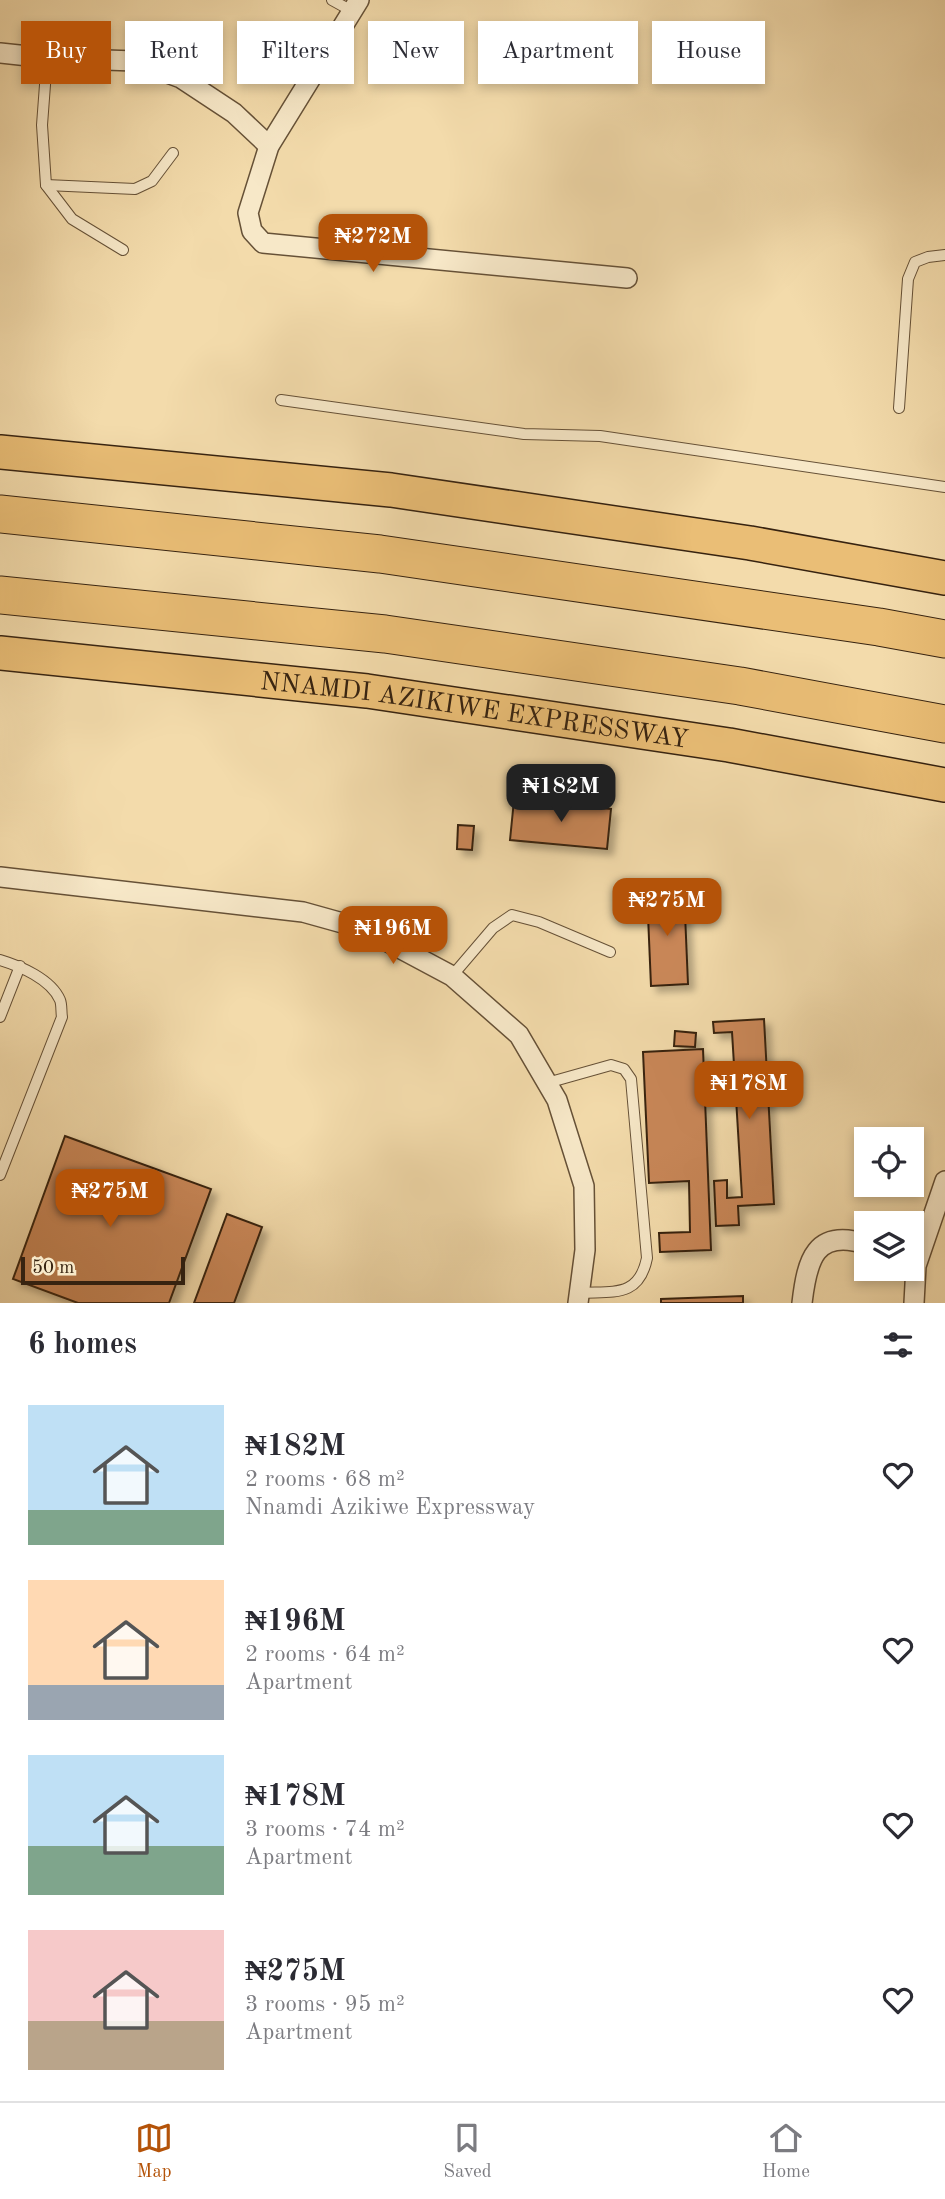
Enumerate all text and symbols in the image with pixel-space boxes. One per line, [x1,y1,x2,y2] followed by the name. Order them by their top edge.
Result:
[21,21,111,84] chip: Buy
[125,21,223,84] chip: Rent
[237,21,354,84] chip: Filters
[368,21,464,84] chip: New
[478,21,638,84] chip: Apartment
[652,21,765,84] chip: House
[324,215,422,274] pin: ₦272M
[334,225,412,248] text: ₦272M
[259,669,690,754] street label: NNAMDI AZIKIWE EXPRESSWAY
[512,764,610,824] pin: ₦182M
[522,775,600,798] text: ₦182M
[618,878,716,938] pin: ₦275M
[628,889,706,912] text: ₦275M
[344,906,442,966] pin: ₦196M
[354,917,432,940] text: ₦196M
[700,1062,798,1121] pin: ₦178M
[710,1072,788,1095] text: ₦178M
[854,1127,924,1281] map controls
[854,1127,924,1197] button: locate
[61,1170,159,1229] pin: ₦275M
[71,1180,149,1203] text: ₦275M
[854,1211,924,1281] button: layers
[21,1254,186,1286] scale bar
[32,1259,74,1278] text: 50 m
[879,1326,917,1364] icon: filters
[28,1330,137,1360] text: 6 homes
[245,1432,346,1462] text: ₦182M
[84,1433,168,1517] icon: home
[879,1456,917,1494] icon: heart
[245,1468,405,1491] text: 2 rooms · 68 m²
[245,1496,535,1519] text: Nnamdi Azikiwe Expressway
[245,1607,346,1637] text: ₦196M
[84,1608,168,1692] icon: home
[879,1631,917,1669] icon: heart
[245,1643,405,1666] text: 2 rooms · 64 m²
[245,1671,353,1694] text: Apartment
[245,1782,346,1812] text: ₦178M
[84,1783,168,1867] icon: home
[879,1806,917,1844] icon: heart
[245,1818,405,1841] text: 3 rooms · 74 m²
[245,1846,353,1869] text: Apartment
[245,1957,346,1987] text: ₦275M
[84,1958,168,2042] icon: home
[879,1981,917,2019] icon: heart
[245,1993,405,2016] text: 3 rooms · 95 m²
[245,2021,353,2044] text: Apartment
[135,2119,173,2184] tab: Map
[443,2119,492,2184] tab: Saved
[762,2119,810,2184] tab: Home

